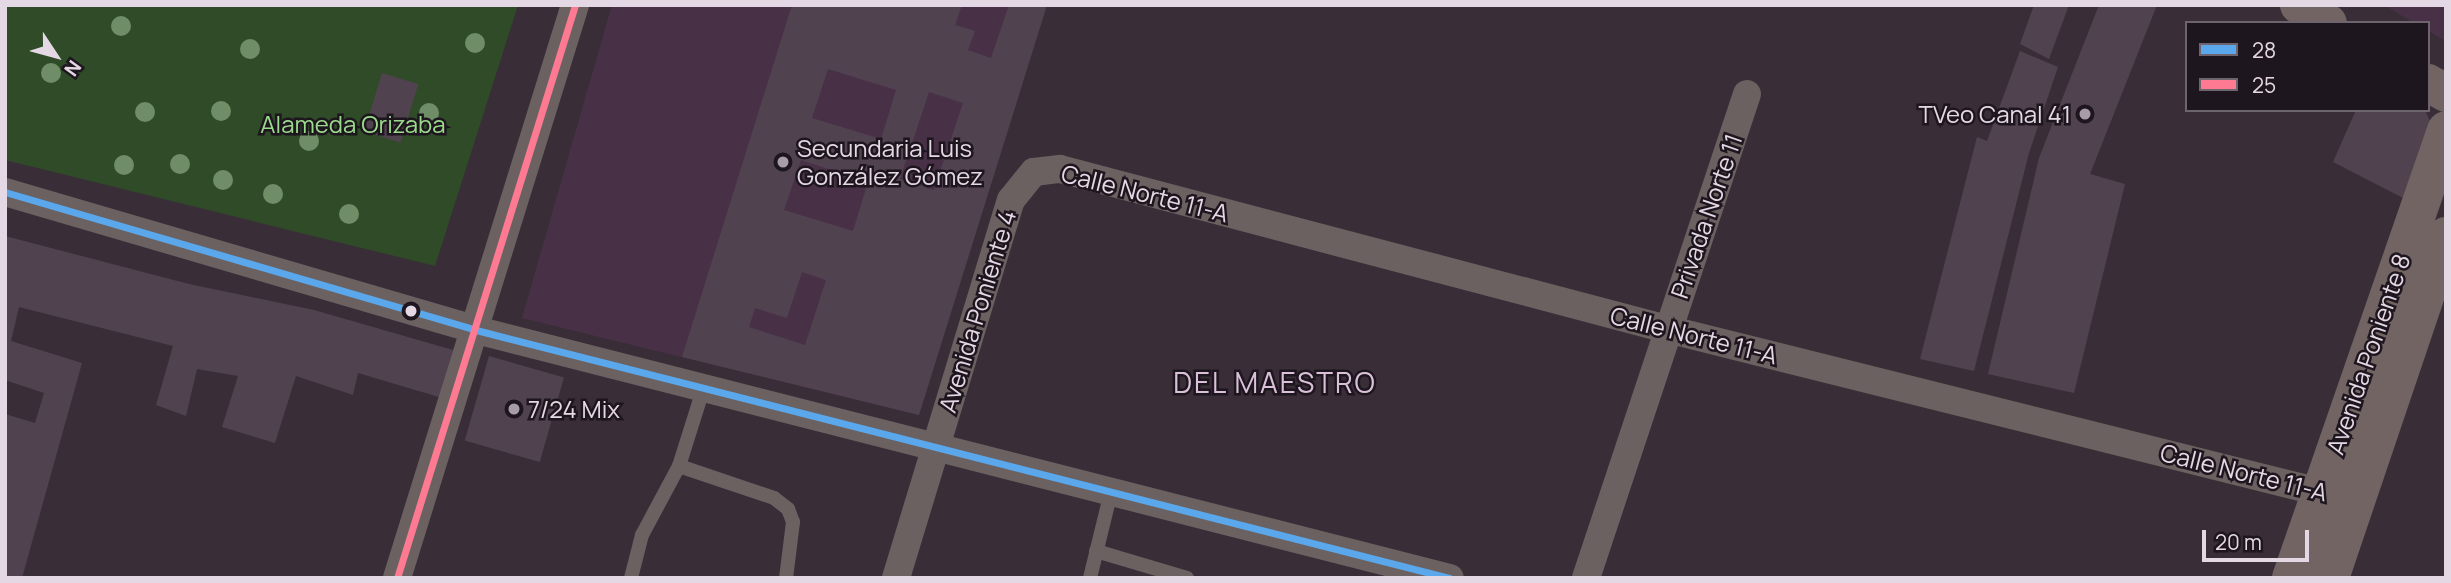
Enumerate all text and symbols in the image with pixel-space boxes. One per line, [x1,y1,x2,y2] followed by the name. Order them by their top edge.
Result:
[21,21,91,91] north arrow
[2185,21,2430,112] legend
[2252,36,2276,64] text: 28
[58,55,88,82] text: N
[2252,71,2276,99] text: 25
[1919,100,2071,128] place label: TVeo Canal 41
[2077,106,2093,122] marker: TVeo Canal 41
[260,110,446,138] park label: Alameda Orizaba
[1664,130,1748,302] street label: Privada Norte 11
[797,134,983,190] place label: Secundaria Luis González Gómez
[775,154,791,170] marker: Secundaria Luis González Gómez
[1058,158,1232,228] street label: Calle Norte 11-A
[932,206,1022,416] street label: Avenida Poniente 4
[2320,250,2416,458] street label: Avenida Poniente 8
[1607,300,1781,370] street label: Calle Norte 11-A
[404,304,418,318] unlabelled marker
[1174,365,1376,399] district label: DEL MAESTRO
[528,395,620,423] place label: 7/24 Mix
[506,401,522,417] marker: 7/24 Mix
[2157,437,2331,507] street label: Calle Norte 11-A
[2206,516,2313,560] scale bar
[2215,528,2262,556] text: 20 m

